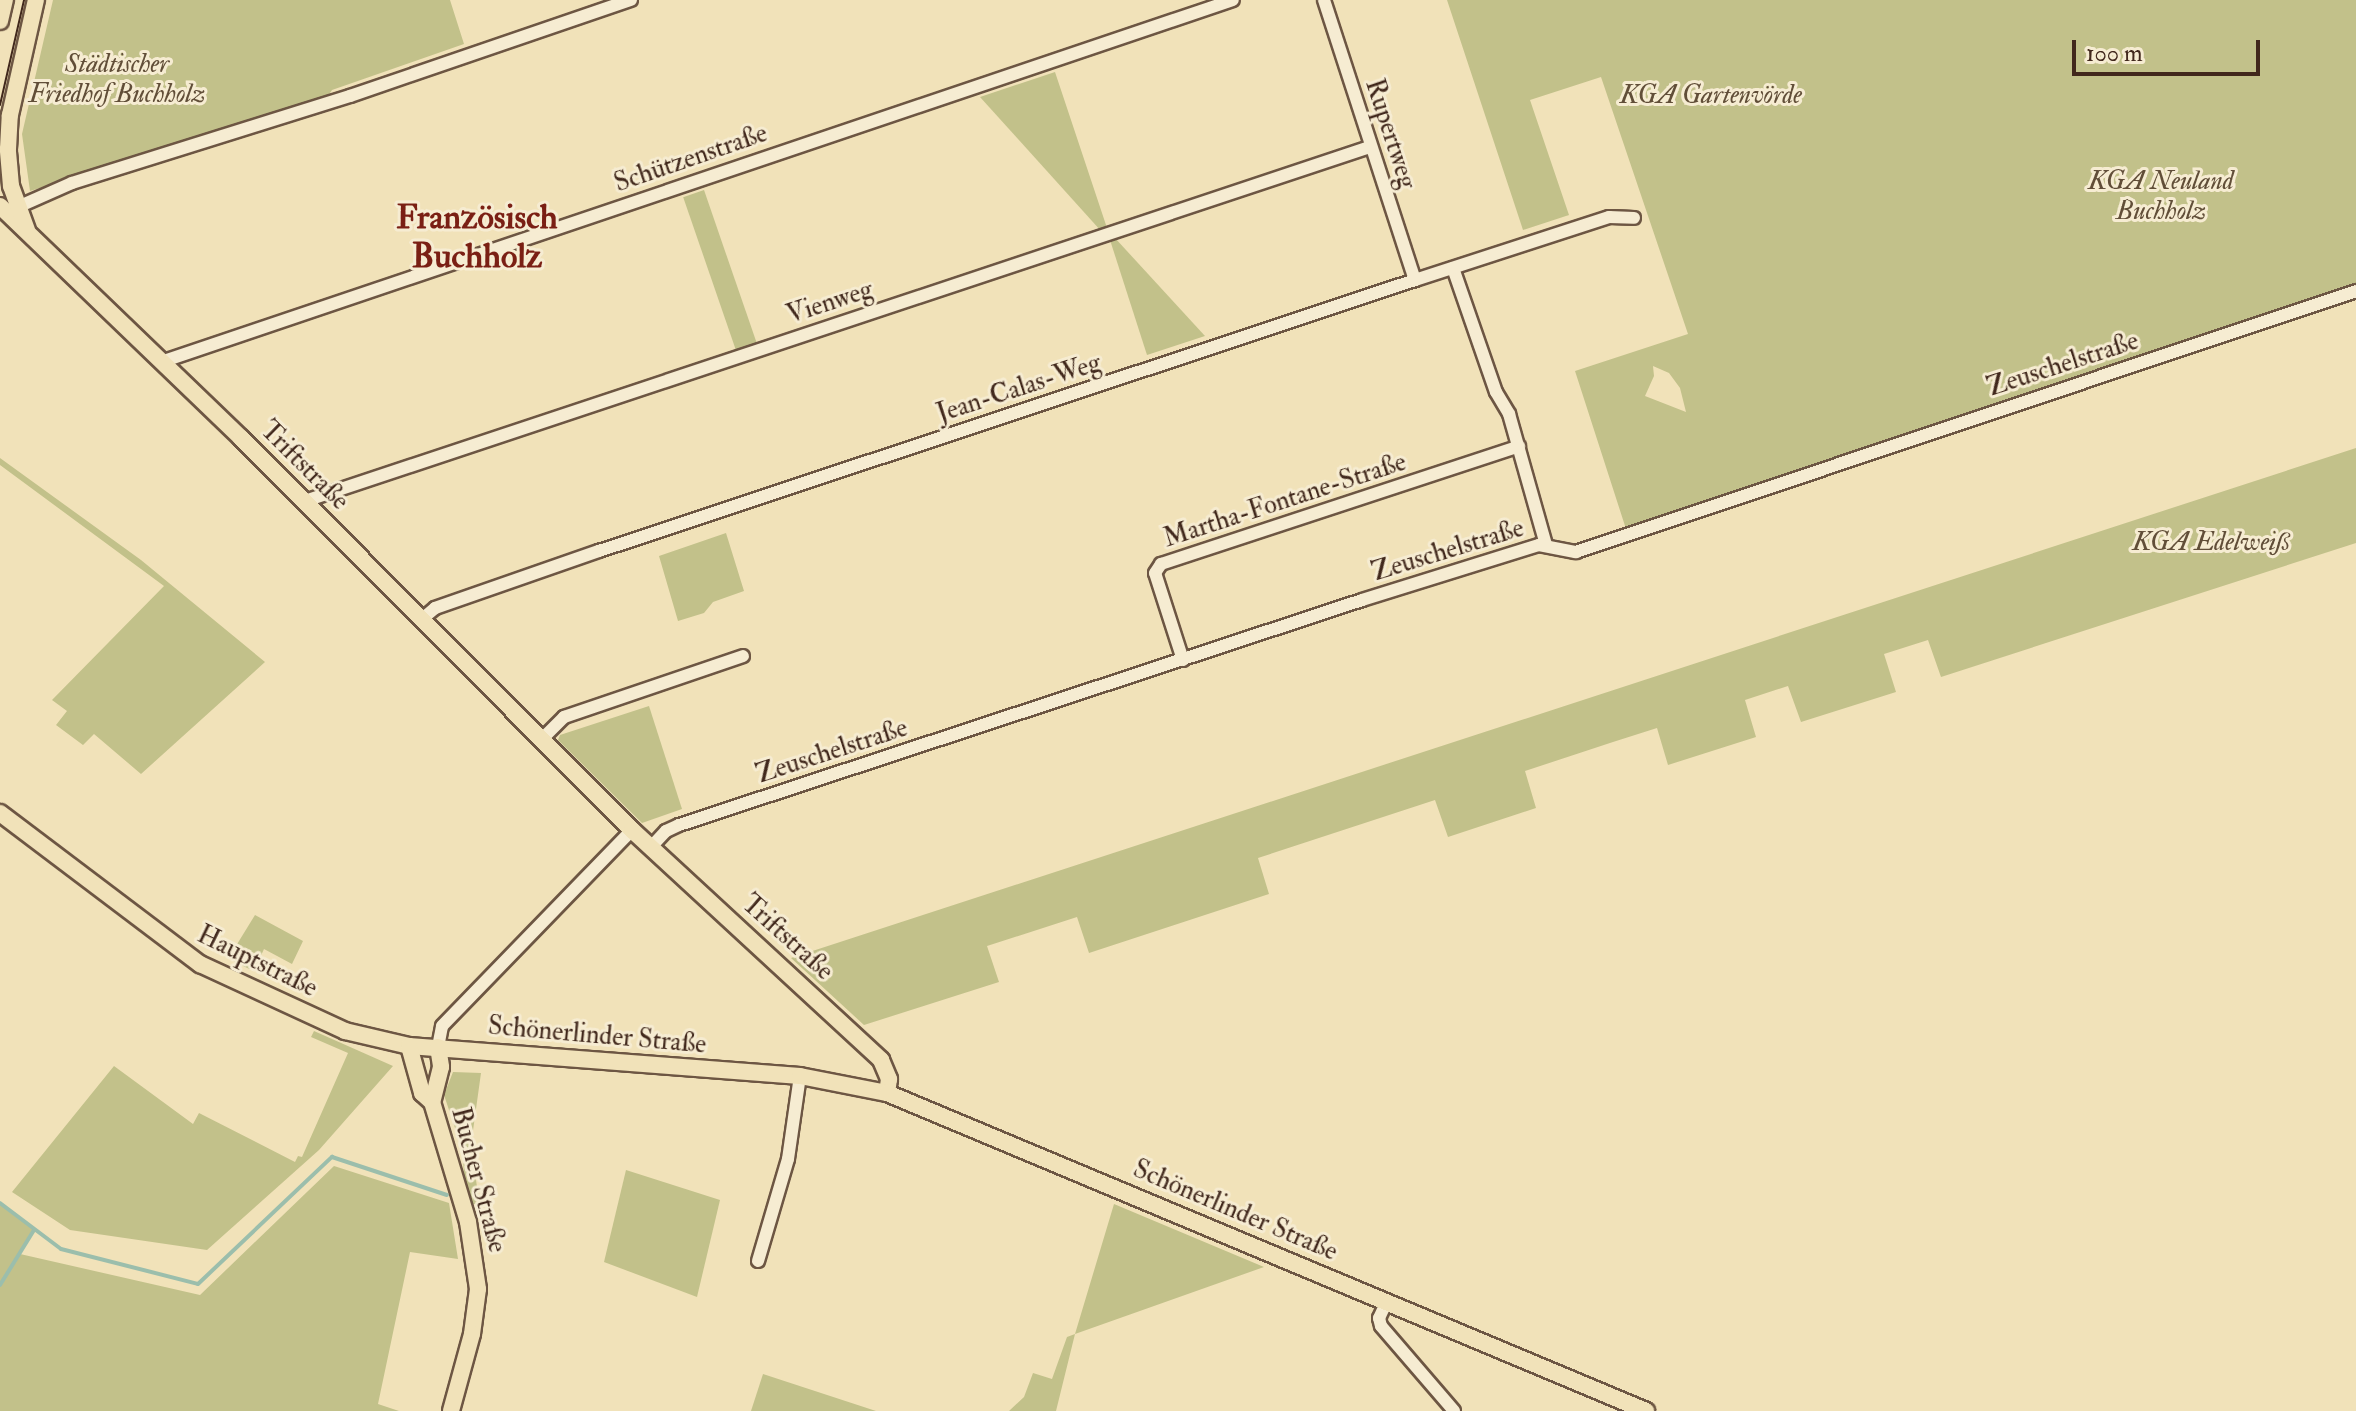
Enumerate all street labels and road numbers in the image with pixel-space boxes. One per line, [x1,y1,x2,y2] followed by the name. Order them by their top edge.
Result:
[1358,75,1422,193] street label: Rupertweg
[610,118,772,200] street label: Schützenstraße
[783,274,877,332] street label: Vienweg
[1984,326,2142,404] street label: Zeuschelstraße
[933,348,1105,430] street label: Jean-Calas-Weg
[253,415,355,517] street label: Triftstraße
[1160,447,1410,555] street label: Martha-Fontane-Straße
[1368,513,1528,589] street label: Zeuschelstraße
[753,713,911,791] street label: Zeuschelstraße
[735,889,839,987] street label: Triftstraße
[192,920,322,1004] street label: Hauptstraße
[487,1011,707,1061] street label: Schönerlinder Straße
[444,1104,512,1256] street label: Bucher Straße
[1128,1154,1342,1268] street label: Schönerlinder Straße

